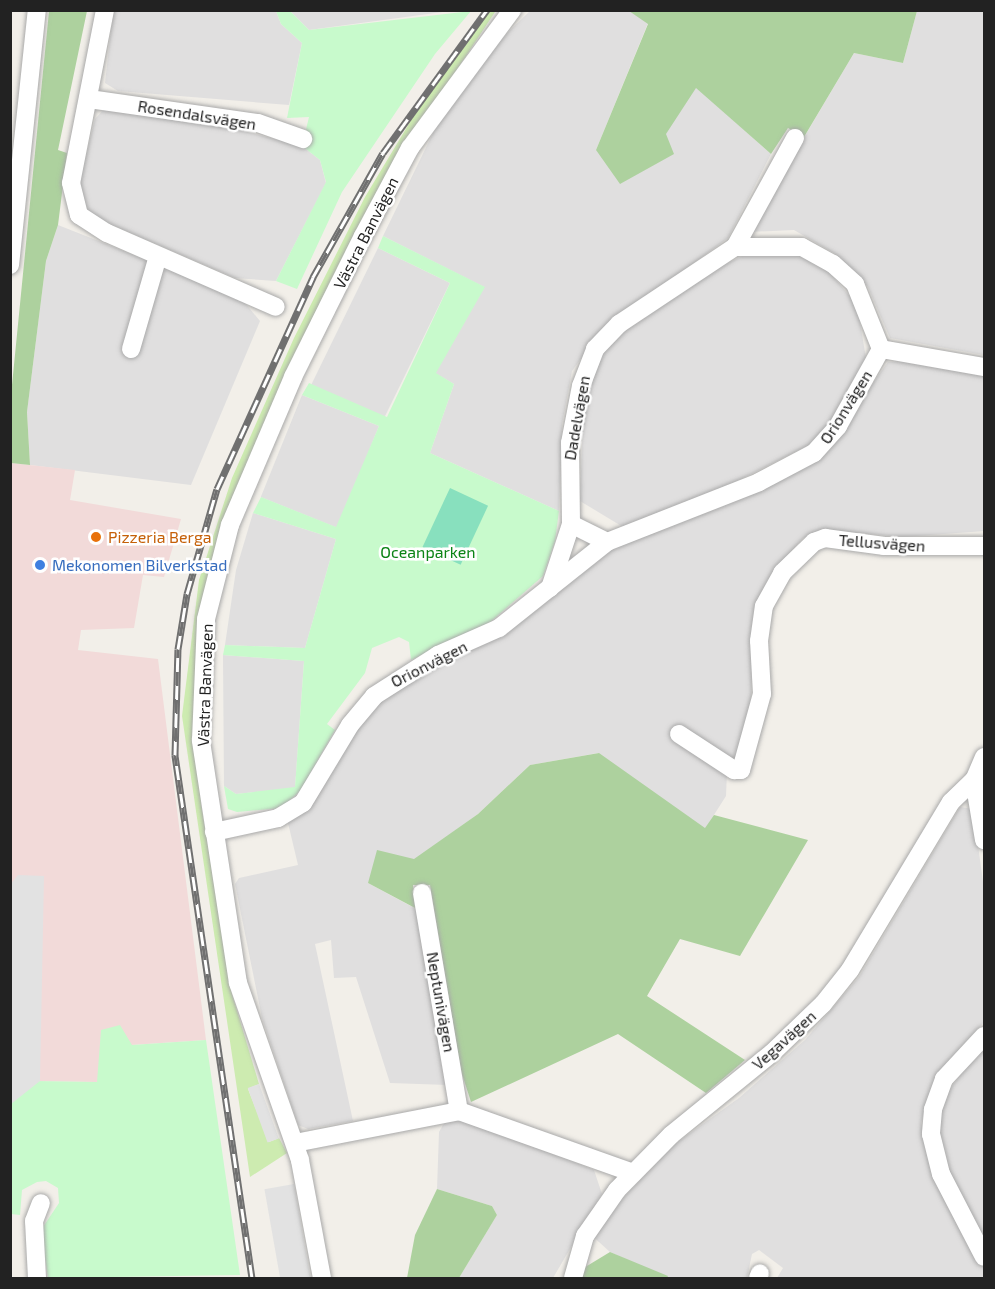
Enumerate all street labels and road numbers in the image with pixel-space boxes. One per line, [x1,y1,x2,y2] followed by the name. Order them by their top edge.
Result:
[136,96,258,134] street label: Rosendalsvägen
[330,174,402,292] street label: Västra Banvägen
[816,367,876,447] street label: Orionvägen
[560,374,594,462] street label: Dadelvägen
[838,530,926,556] street label: Tellusvägen
[193,623,217,747] street label: Västra Banvägen
[387,637,471,691] street label: Orionvägen
[423,950,459,1054] street label: Neptunivägen
[748,1006,820,1074] street label: Vegavägen

